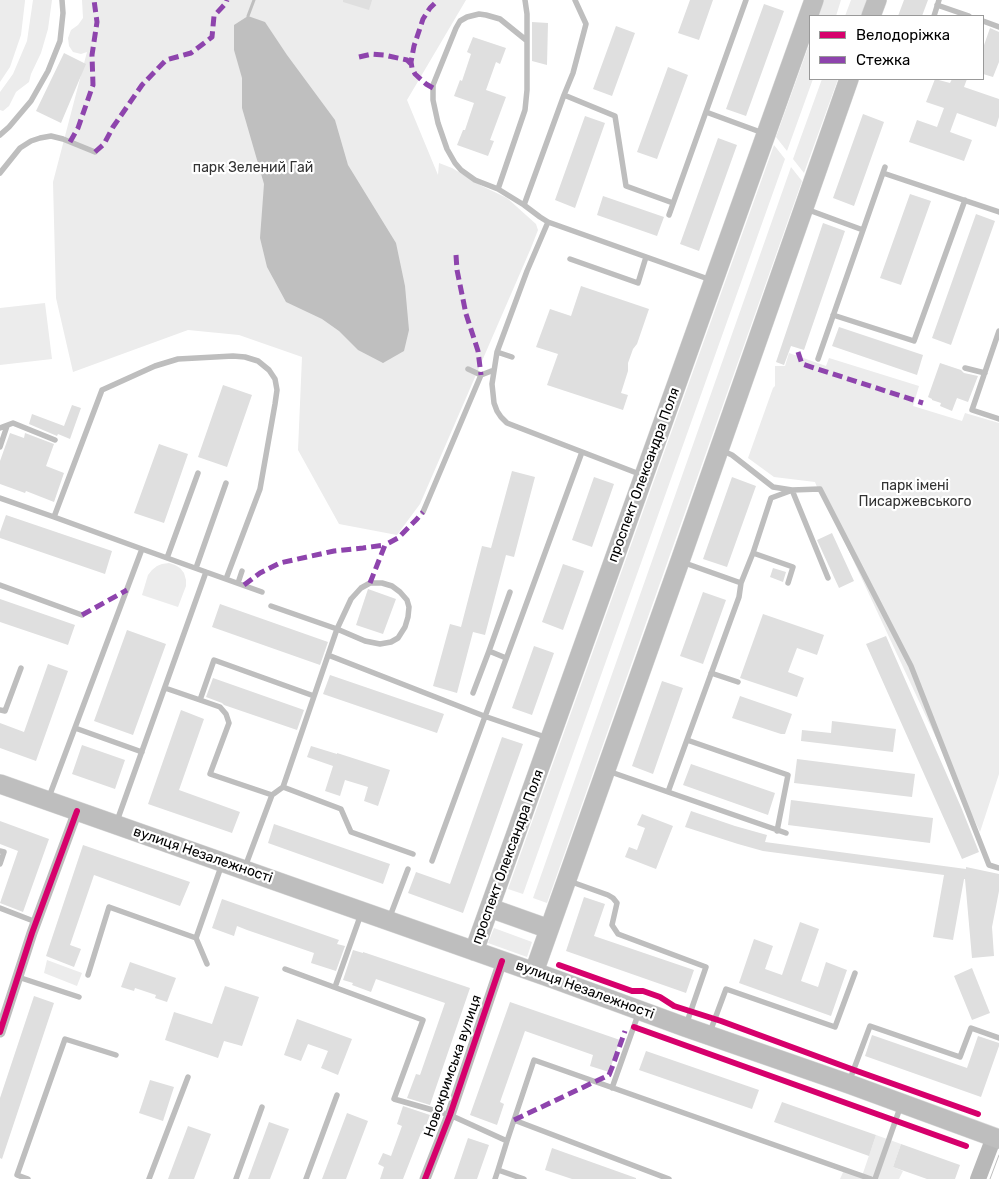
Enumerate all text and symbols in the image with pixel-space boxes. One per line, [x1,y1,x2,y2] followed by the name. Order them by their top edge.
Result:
[809,15,984,80] legend
[856,26,950,44] text: Велодоріжка
[856,51,910,69] text: Стежка
[193,160,313,176] park label: парк Зелений Гай
[605,385,683,565] street label: проспект Олександра Поля
[858,478,972,511] park label: парк імені Писаржевського
[469,767,547,947] street label: проспект Олександра Поля
[131,823,275,887] street label: вулиця Незалежності
[513,957,657,1023] street label: вулиця Незалежності
[421,993,485,1139] street label: Новокримська вулиця

